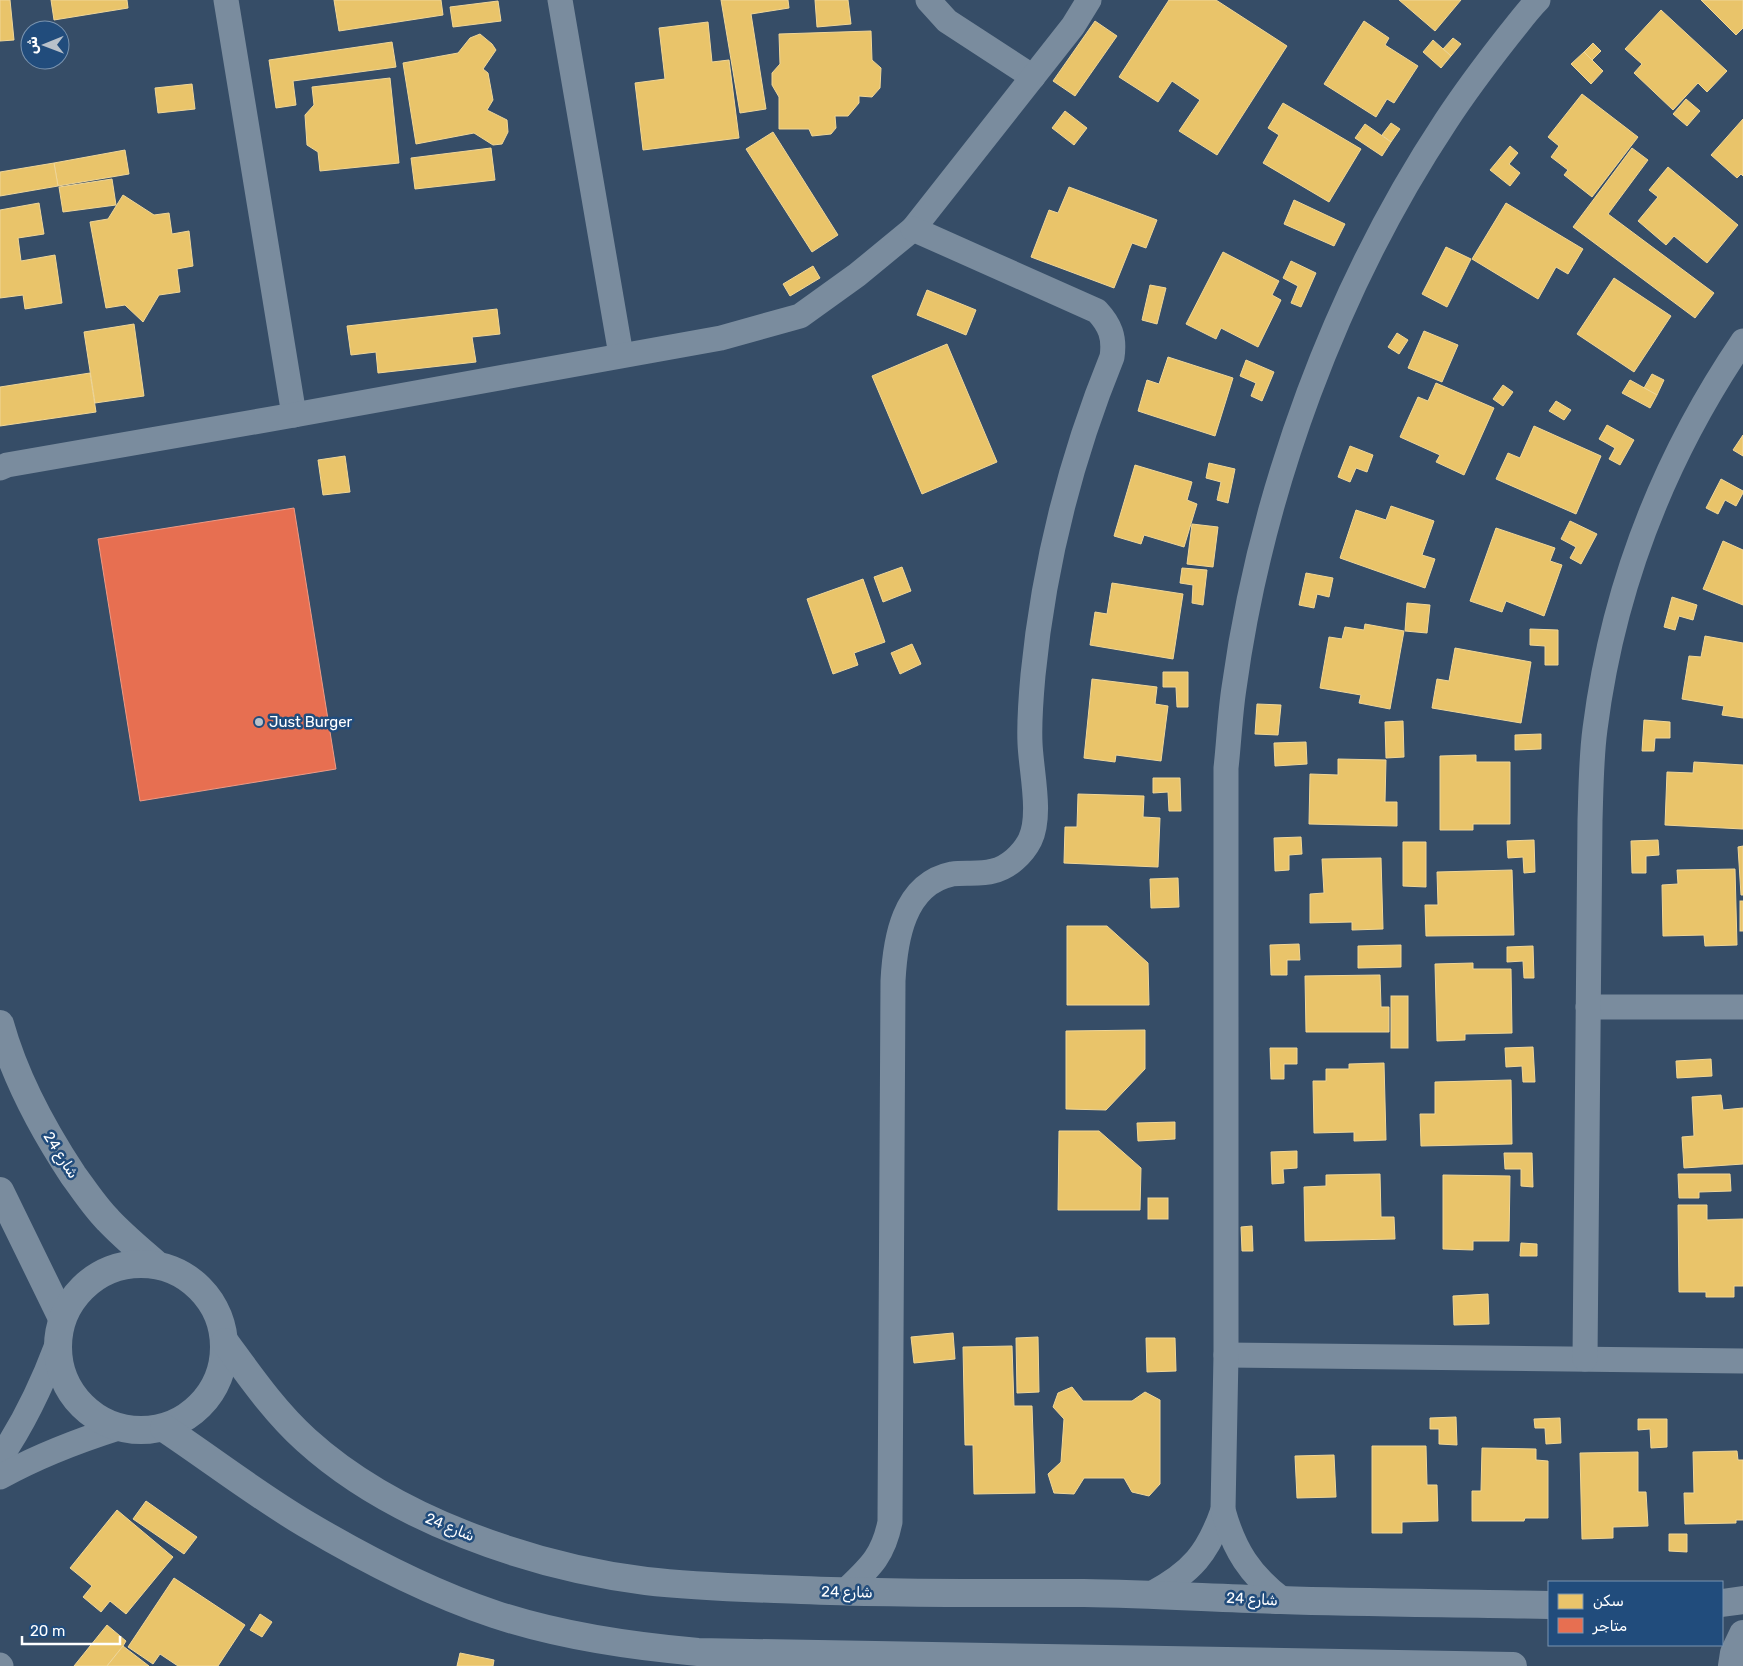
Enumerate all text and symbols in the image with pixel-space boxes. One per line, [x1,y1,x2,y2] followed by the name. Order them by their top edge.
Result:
[20,20,70,70] north arrow
[24,36,41,54] text: ش
[269,713,353,731] place label: Just Burger
[253,716,265,728] marker: Just Burger
[38,1128,82,1183] street label: شارع 24
[422,1509,477,1547] street label: شارع 24
[1548,1581,1723,1646] legend
[821,1583,873,1603] street label: شارع 24
[1226,1589,1278,1611] street label: شارع 24
[1593,1592,1624,1610] text: سكن
[22,1614,120,1646] scale bar
[1592,1617,1627,1635] text: متاجر
[30,1622,65,1640] text: 20 m

